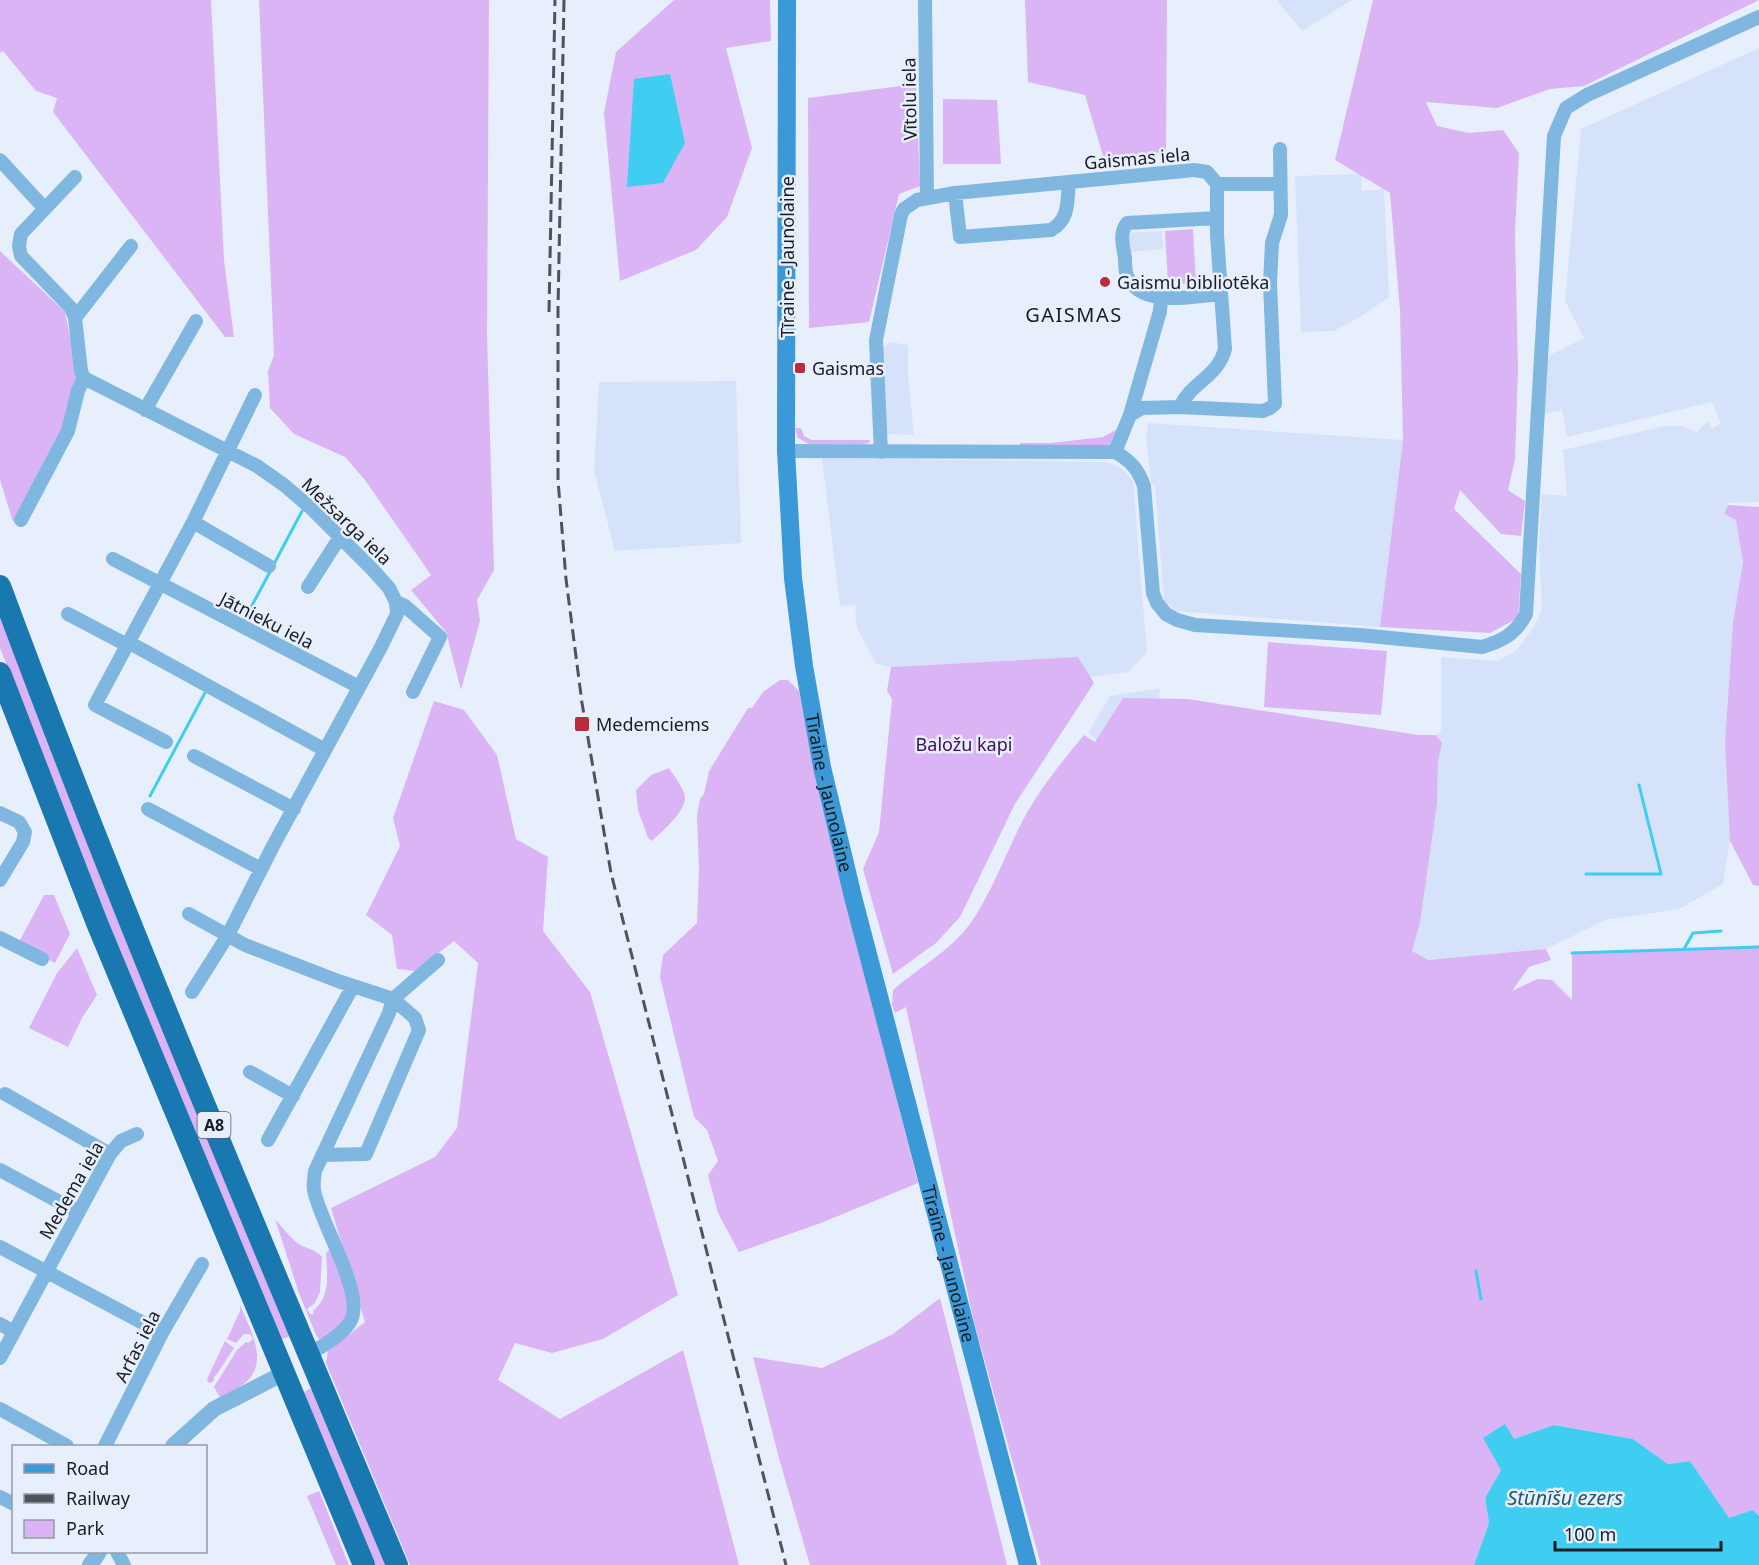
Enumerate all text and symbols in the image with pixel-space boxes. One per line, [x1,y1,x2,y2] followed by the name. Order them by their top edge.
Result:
[896,57,922,141] street label: Vītolu iela
[1083,141,1191,175] street label: Gaismas iela
[775,176,799,338] street label: Tīraine - Jaunolaine
[1117,270,1269,294] place label: Gaismu bibliotēka
[1098,275,1112,289] marker: Gaismu bibliotēka
[1025,301,1123,328] district label: GAISMAS
[812,356,884,380] place label: Gaismas
[793,361,807,375] marker: Gaismas
[297,472,397,570] street label: Mežsarga iela
[214,585,318,654] street label: Jātnieku iela
[801,711,859,874] street label: Tīraine - Jaunolaine
[596,712,709,736] place label: Medemciems
[573,715,591,733] marker: Medemciems
[916,732,1012,756] park label: Baložu kapi
[198,1112,230,1138] road number: A8
[33,1137,109,1243] street label: Medema iela
[917,1182,981,1345] street label: Tīraine - Jaunolaine
[109,1306,165,1386] street label: Arfas iela
[12,1445,207,1553] legend
[66,1456,109,1480] text: Road
[1507,1484,1623,1511] water label: Stūnīšu ezers
[66,1486,131,1510] text: Railway
[1555,1514,1722,1552] scale bar
[66,1516,104,1540] text: Park
[1564,1522,1616,1546] text: 100 m

